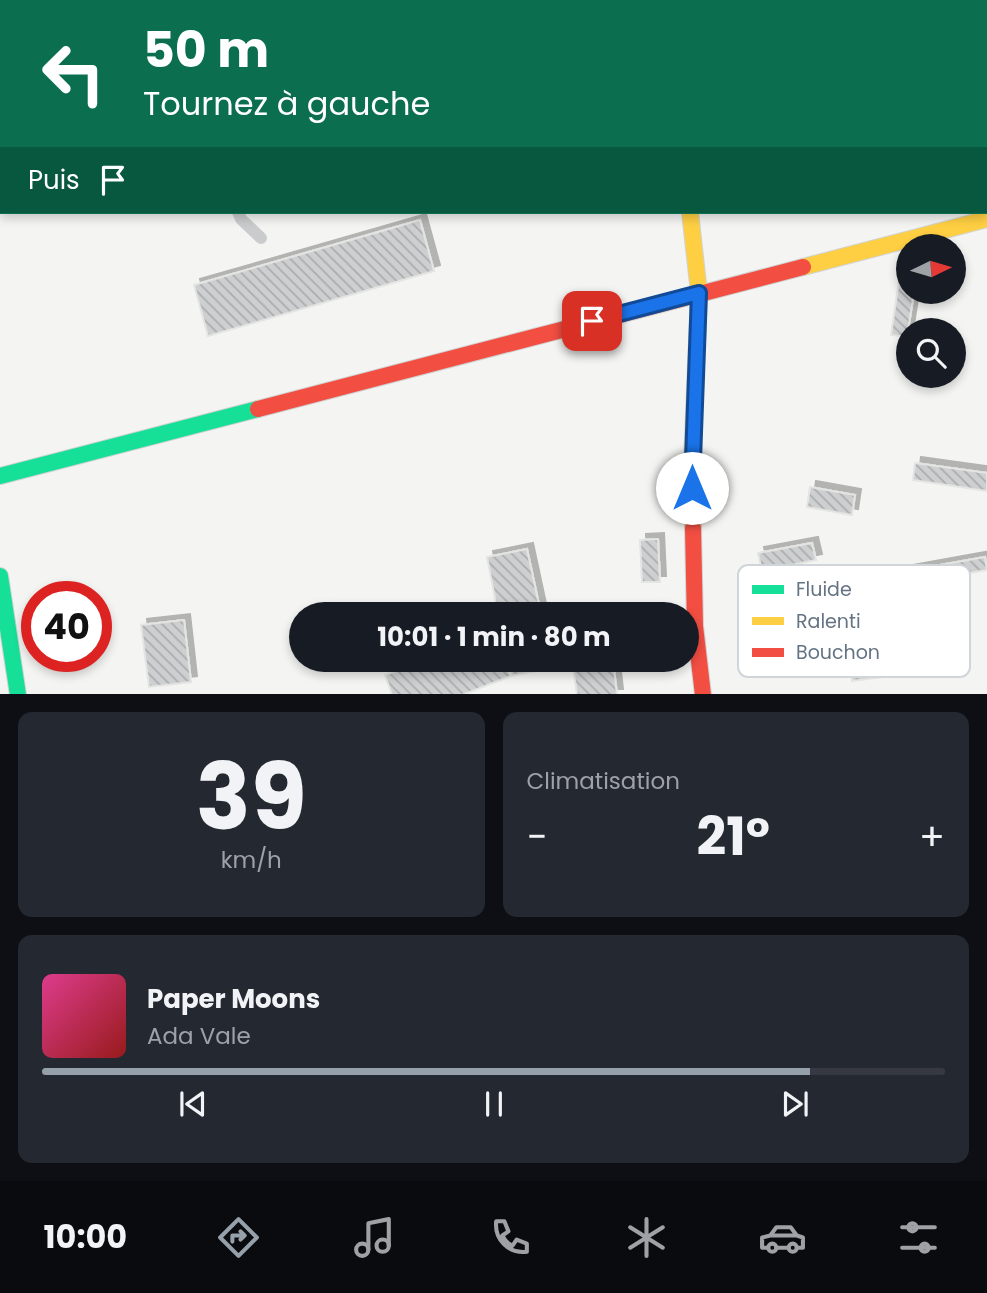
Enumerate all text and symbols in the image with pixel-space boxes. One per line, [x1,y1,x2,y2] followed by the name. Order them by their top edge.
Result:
[143,16,269,84] text: 50 m
[28,28,119,119] icon: left
[143,81,430,126] text: Tournez à gauche
[94,161,132,199] icon: arrive
[28,162,80,198] text: Puis
[896,234,966,304] north arrow
[896,234,966,388] map controls
[562,291,622,351] pin
[573,302,611,340] icon: arrive
[896,318,966,388] button: search
[655,451,729,525] position arrow
[738,565,970,677] legend
[796,576,852,603] text: Fluide
[21,581,112,672] speed limit sign: 40
[796,608,861,635] text: Ralenti
[377,619,611,655] text: 10:01 · 1 min · 80 m
[796,639,880,666] text: Bouchon
[196,733,307,861] text: 39
[527,765,680,797] text: Climatisation
[697,800,770,873] text: 21°
[527,810,547,863] text: −
[919,810,945,863] text: +
[221,844,282,876] text: km/h
[147,981,320,1017] text: Paper Moons
[147,1020,251,1052] text: Ada Vale
[174,1085,212,1123] icon: previous
[475,1085,513,1123] icon: pause
[776,1085,814,1123] icon: next
[214,1213,263,1262] icon: directions
[350,1213,399,1262] icon: music
[486,1213,535,1262] icon: phone
[622,1213,671,1262] icon: climate
[758,1213,807,1262] icon: car
[894,1213,943,1262] icon: filters
[44,1214,127,1259] text: 10:00

